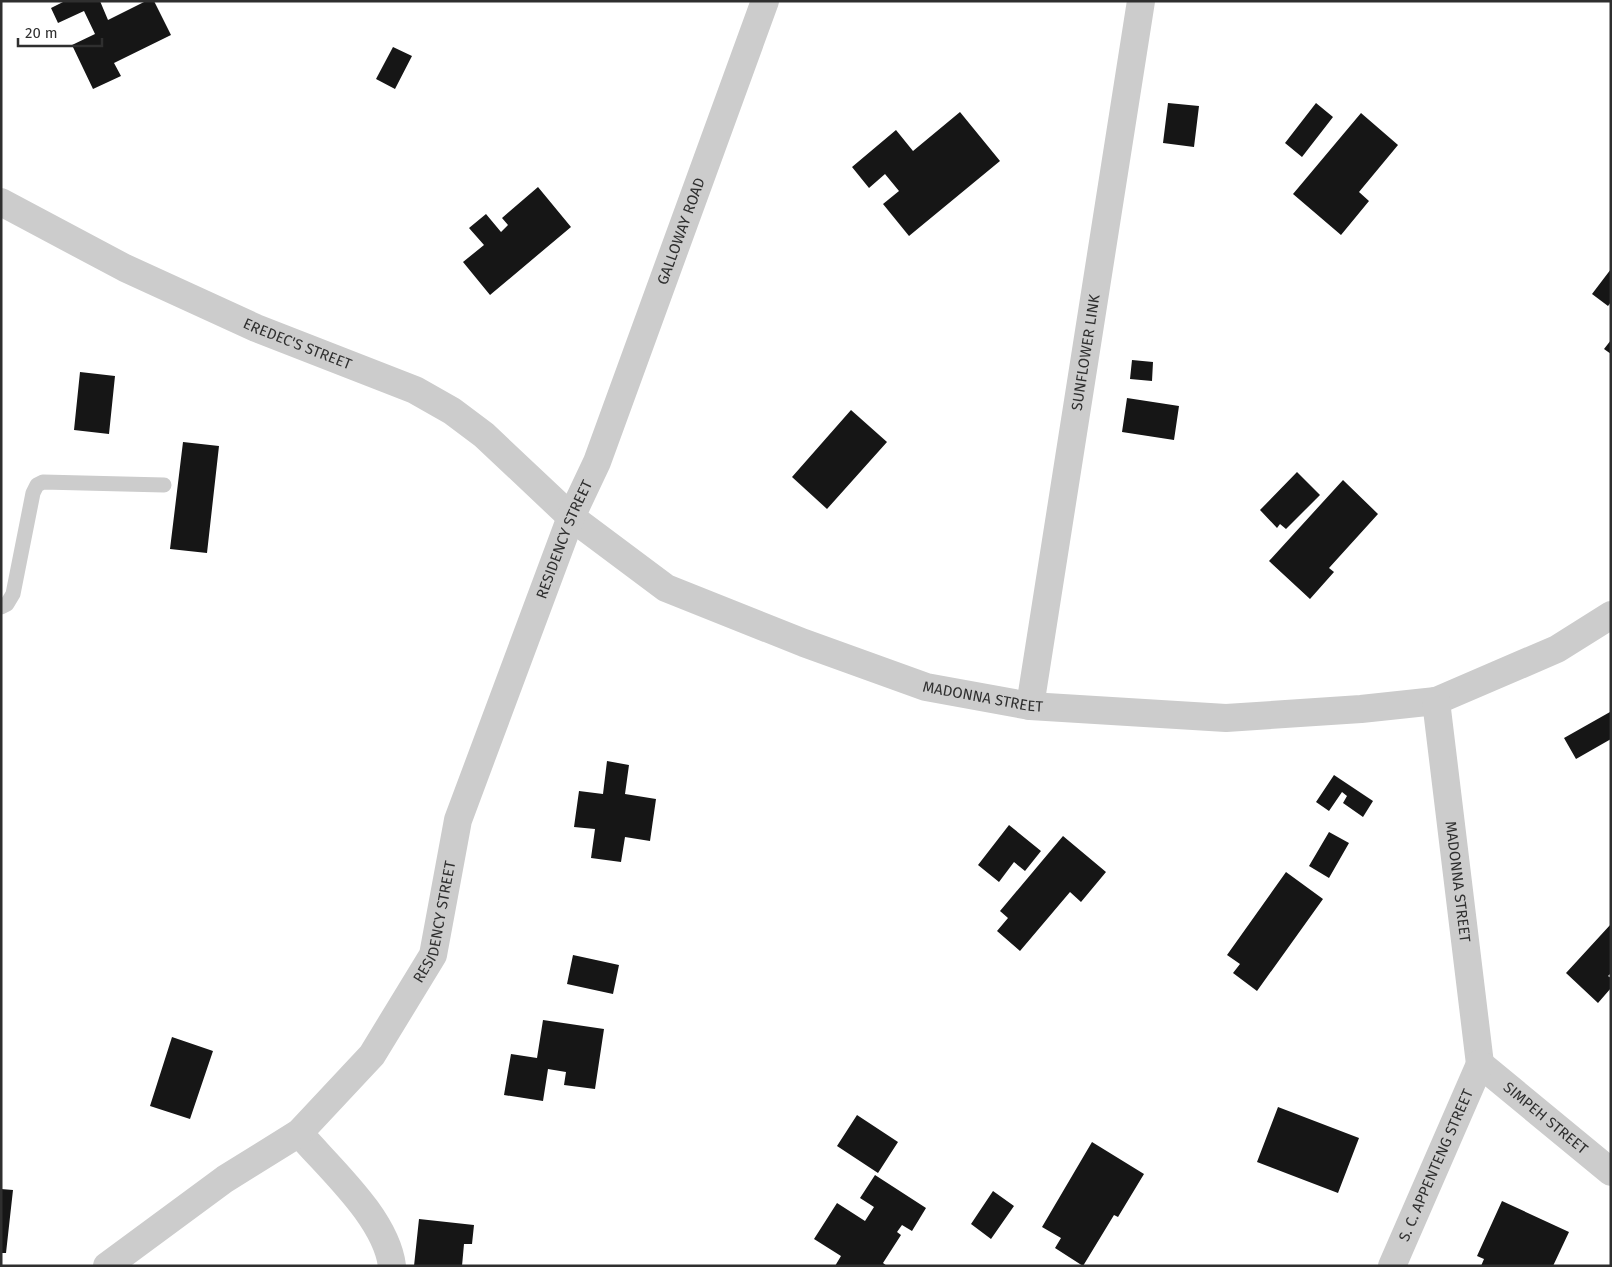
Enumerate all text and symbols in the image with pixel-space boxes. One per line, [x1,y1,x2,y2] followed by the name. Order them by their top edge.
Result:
[18,15,101,47] scale bar
[25,24,58,42] text: 20 m
[653,175,709,287] street label: GALLOWAY ROAD
[1068,293,1104,412] street label: SUNFLOWER LINK
[240,314,355,374] street label: EREDEC'S STREET
[532,477,596,601] street label: RESIDENCY STREET
[921,678,1044,716] street label: MADONNA STREET
[1442,820,1474,944] street label: MADONNA STREET
[409,859,459,986] street label: RESIDENCY STREET
[1500,1078,1592,1158] street label: SIMPEH STREET
[1395,1086,1477,1244] street label: S. C. APPENTENG STREET

